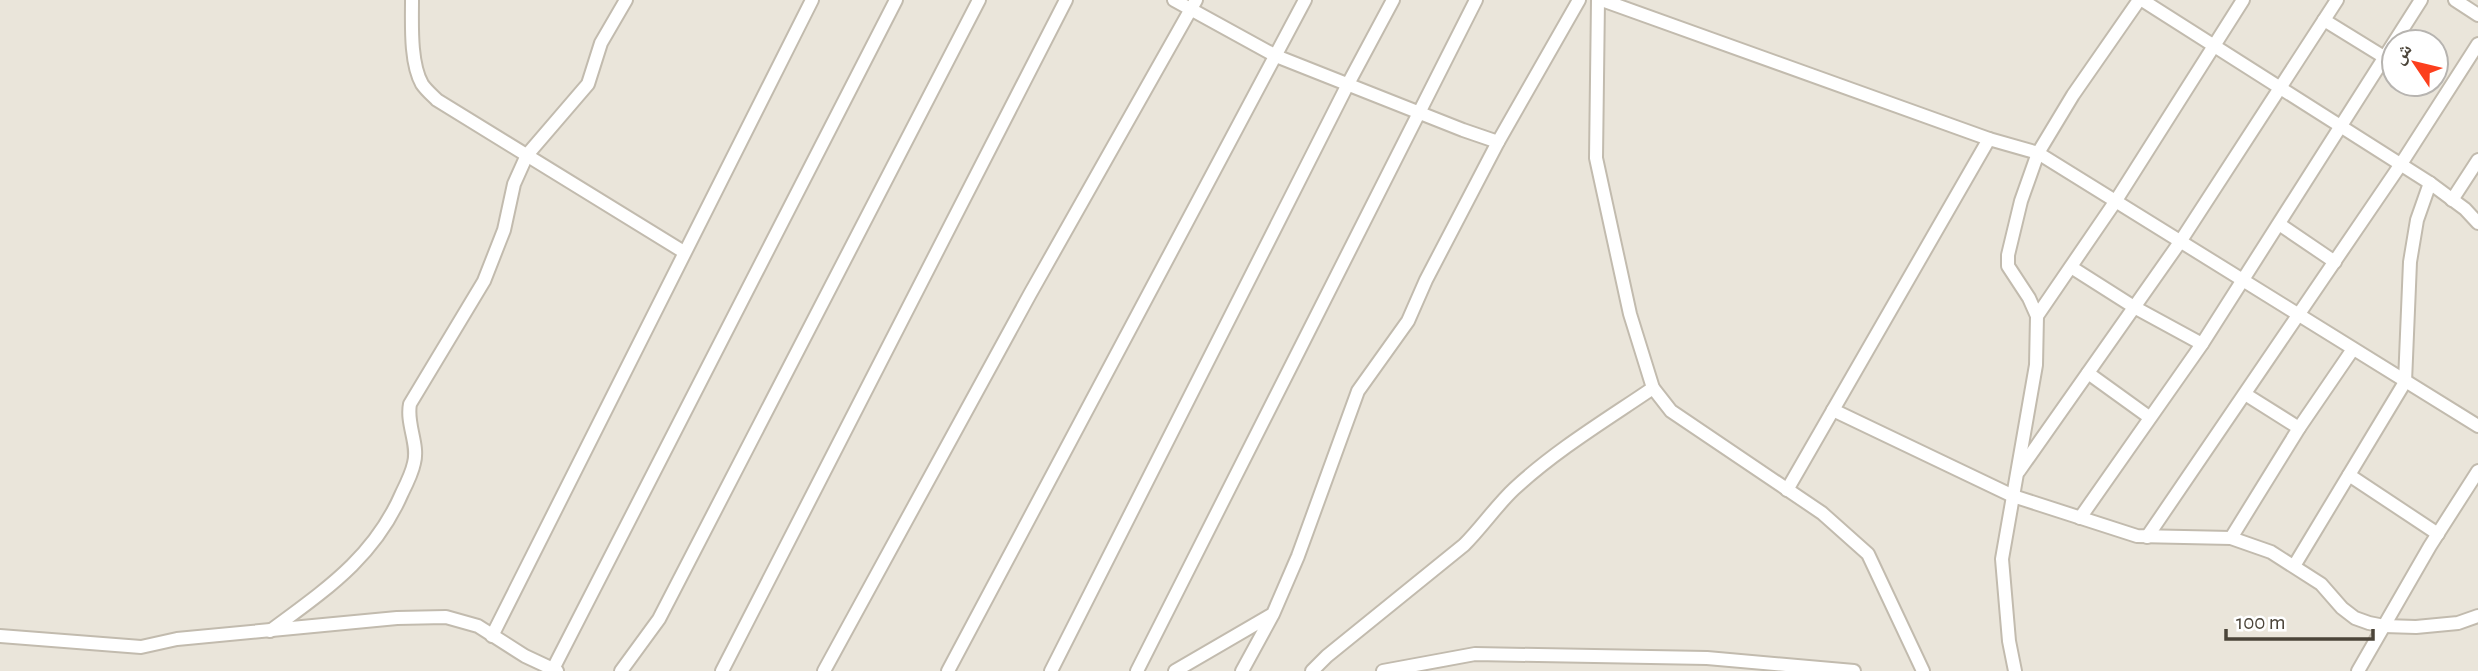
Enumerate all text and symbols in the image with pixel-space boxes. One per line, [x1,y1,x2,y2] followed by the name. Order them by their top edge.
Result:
[2380,28,2450,98] north arrow
[2389,40,2417,68] text: ش
[2226,598,2373,642] scale bar
[2236,612,2286,633] text: 100 m

